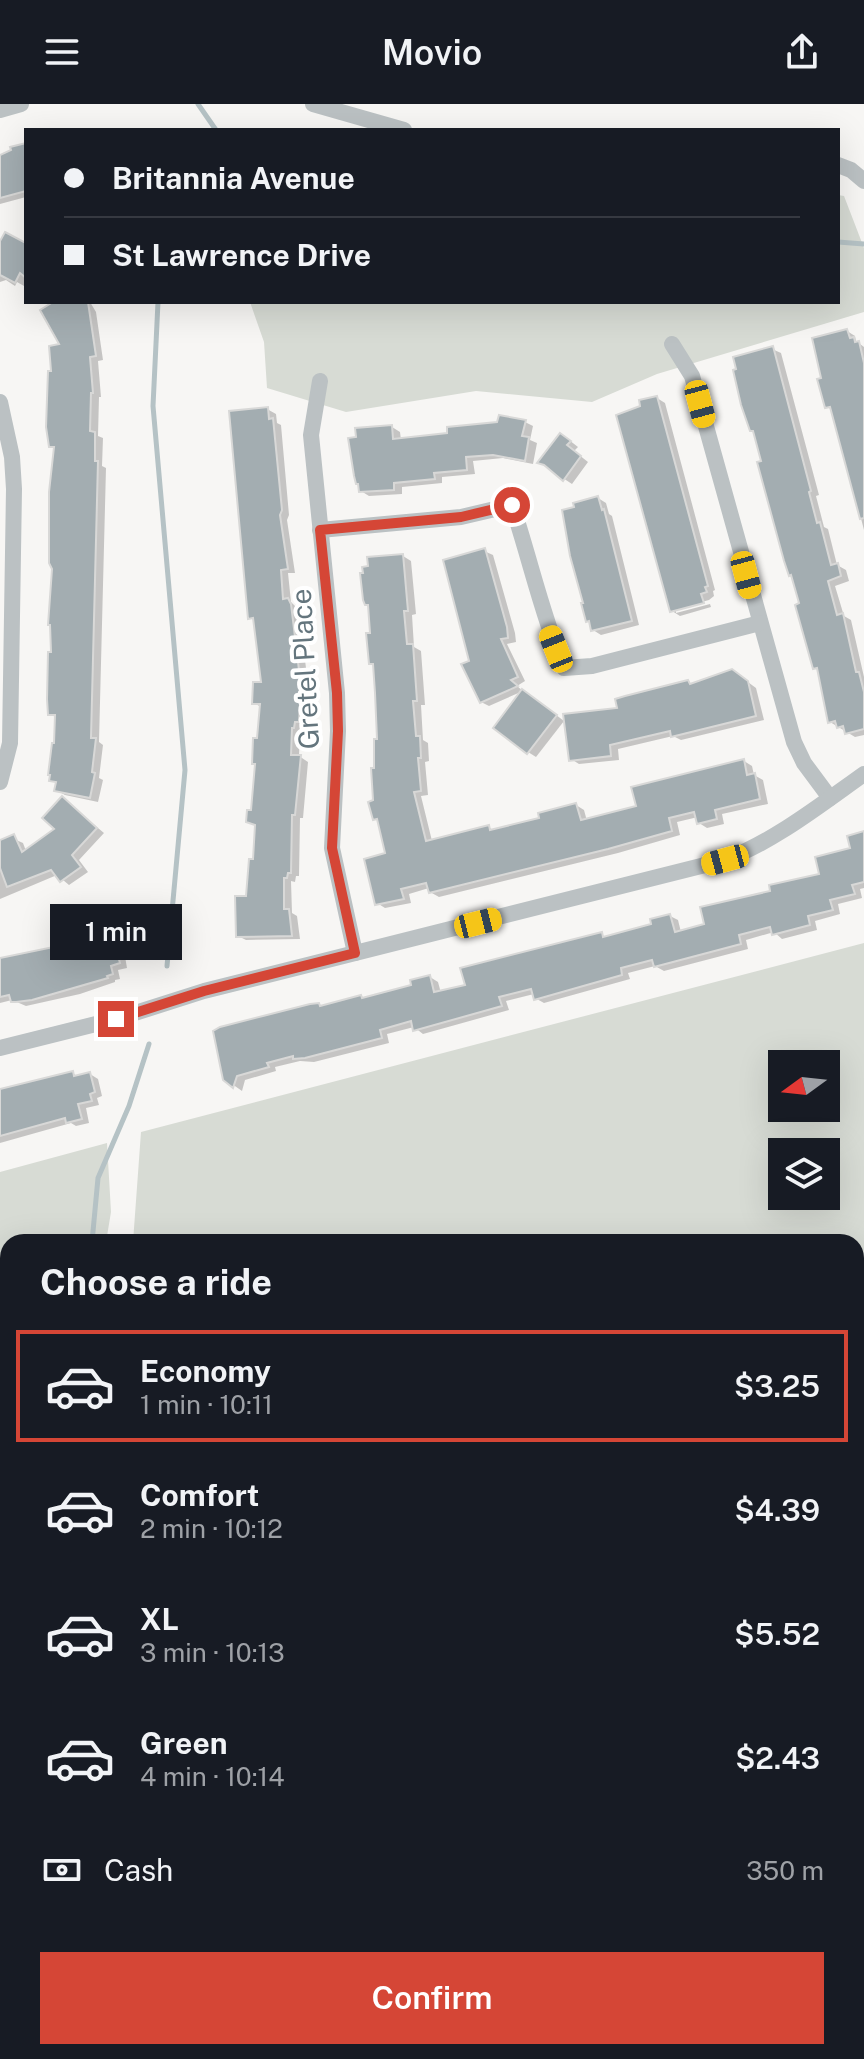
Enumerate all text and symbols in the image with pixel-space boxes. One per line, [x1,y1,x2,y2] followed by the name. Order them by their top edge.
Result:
[40,30,84,74] icon: menu
[780,30,824,74] icon: share
[382,31,482,73] text: Movio
[112,160,355,196] text: Britannia Avenue
[112,237,371,273] text: St Lawrence Drive
[682,378,718,430] car
[494,487,530,523] route start
[728,549,764,601] car
[284,588,325,750] street label: Gretel Place
[536,622,576,676] car
[699,842,751,878] car
[50,903,182,959] callout: 1 min
[452,906,504,940] car
[85,916,147,947] text: 1 min
[98,1001,134,1037] route end
[768,1050,840,1122] north arrow
[768,1050,840,1210] map controls
[768,1138,840,1210] button: layers
[40,1261,272,1303] text: Choose a ride
[44,1350,116,1422] icon: car
[140,1353,271,1389] text: Economy
[734,1368,820,1404] text: $3.25
[140,1389,273,1420] text: 1 min · 10:11
[44,1474,116,1546] icon: car
[140,1477,259,1513] text: Comfort
[734,1492,820,1528] text: $4.39
[140,1513,283,1544] text: 2 min · 10:12
[44,1598,116,1670] icon: car
[140,1601,179,1637] text: XL
[734,1616,820,1652] text: $5.52
[140,1637,285,1668] text: 3 min · 10:13
[44,1722,116,1794] icon: car
[140,1725,227,1761] text: Green
[735,1740,820,1776] text: $2.43
[140,1761,284,1792] text: 4 min · 10:14
[40,1848,84,1892] icon: cash
[104,1852,173,1888] text: Cash
[746,1855,824,1886] text: 350 m
[40,1952,824,2044] button: Confirm

